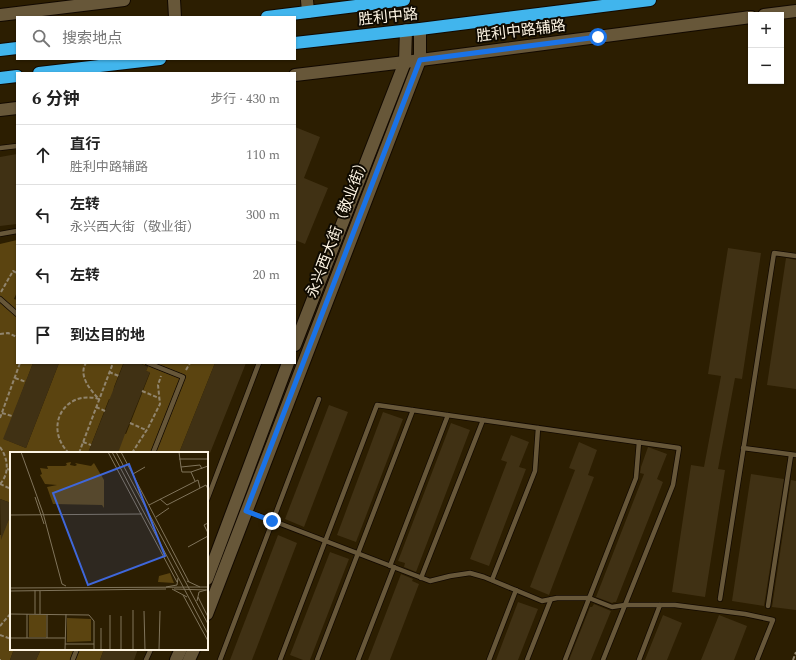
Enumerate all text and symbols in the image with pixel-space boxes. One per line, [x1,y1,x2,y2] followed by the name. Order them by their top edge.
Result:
[357,2,419,32] street label: 胜利中路
[748,12,784,84] map controls
[748,12,784,48] button: +
[475,14,567,48] street label: 胜利中路辅路
[16,16,296,60] search box
[30,27,52,49] icon: search
[62,27,122,50] text: 搜索地点
[589,28,607,46] route start
[748,48,784,84] button: −
[32,86,80,112] text: 6 分钟
[210,89,280,109] text: 步行 · 430 m
[70,133,100,156] text: 直行
[32,144,54,166] icon: ahead
[246,145,280,165] text: 110 m
[300,153,376,301] street label: 永兴西大街（敬业街）
[70,157,148,177] text: 胜利中路辅路
[70,193,100,216] text: 左转
[32,204,54,226] icon: left
[246,205,280,225] text: 300 m
[70,217,200,237] text: 永兴西大街（敬业街）
[32,264,54,286] icon: left
[70,264,100,287] text: 左转
[253,265,280,285] text: 20 m
[32,324,54,346] icon: arrive
[70,324,145,347] text: 到达目的地
[10,452,208,650] inset map
[263,512,281,530] route end

